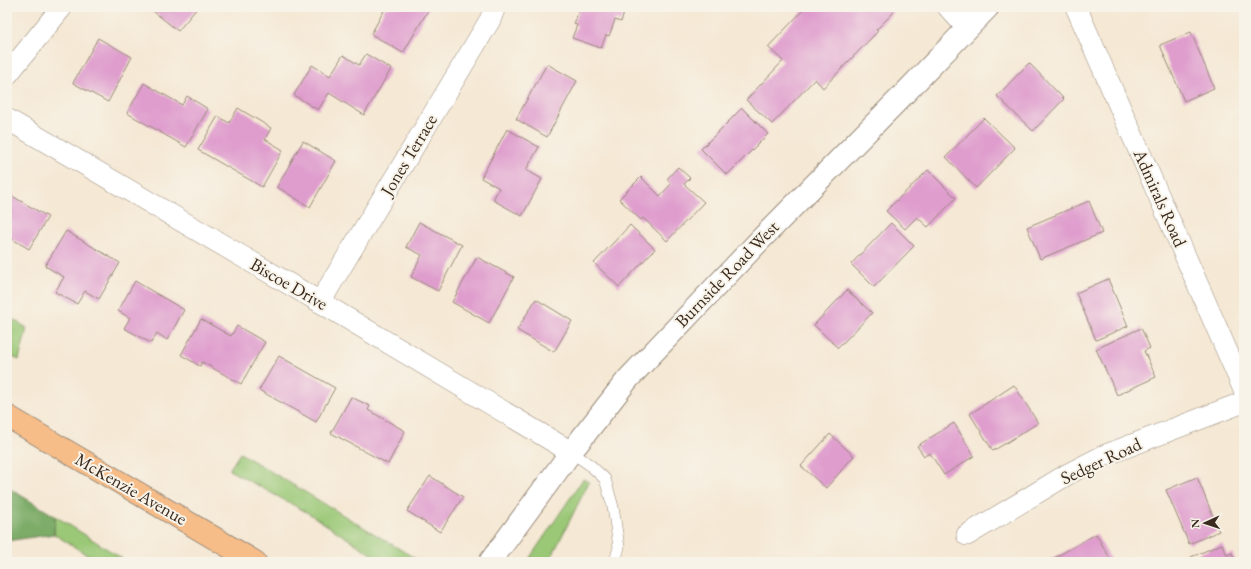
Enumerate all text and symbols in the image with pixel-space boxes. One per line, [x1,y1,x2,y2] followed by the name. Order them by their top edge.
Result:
[374,110,442,202] street label: Jones Terrace
[1128,144,1193,251] street label: Admirals Road
[670,215,784,332] street label: Burnside Road West
[246,252,332,315] street label: Biscoe Drive
[1057,431,1146,489] street label: Sedger Road
[71,447,191,530] street label: McKenzie Avenue
[1185,503,1225,543] north arrow
[1188,519,1202,528] text: N

